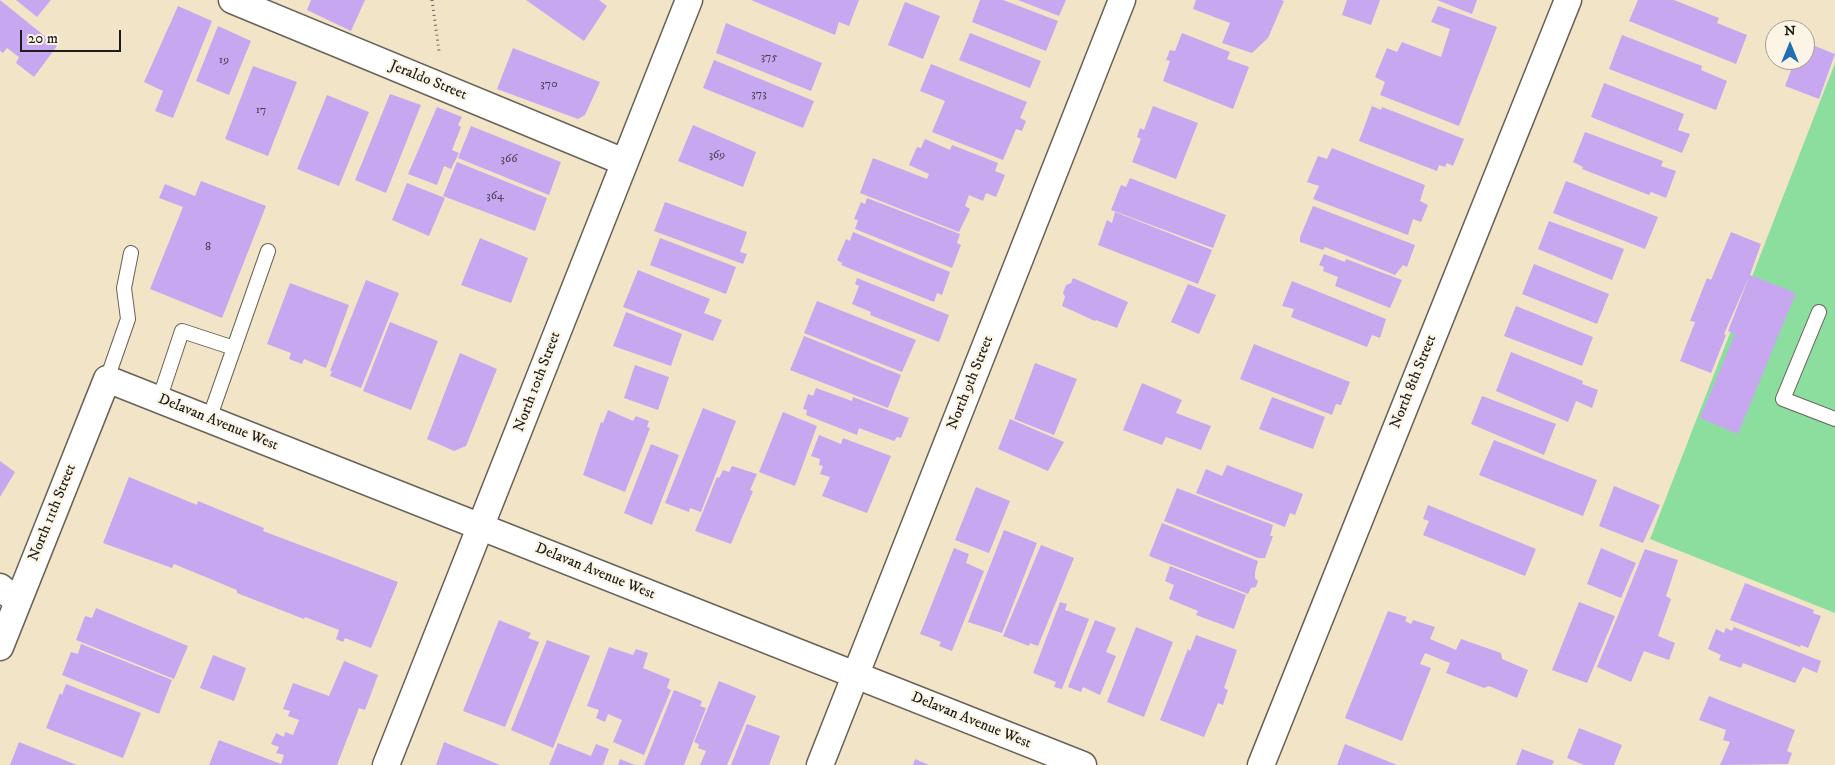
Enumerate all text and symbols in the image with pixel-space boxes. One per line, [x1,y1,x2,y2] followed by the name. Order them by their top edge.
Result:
[22,20,124,52] scale bar
[1765,20,1815,70] north arrow
[1784,22,1796,40] text: N
[28,29,58,48] text: 20 m
[761,51,777,65] house number: 375
[219,54,229,68] house number: 19
[387,57,469,105] street label: Jeraldo Street
[540,78,558,92] house number: 370
[751,88,767,102] house number: 373
[256,104,266,118] house number: 17
[709,149,725,163] house number: 369
[501,153,517,167] house number: 366
[486,190,504,204] house number: 364
[205,241,211,255] house number: 8
[511,329,565,435] street label: North 10th Street
[1387,332,1441,432] street label: North 8th Street
[944,333,998,433] street label: North 9th Street
[155,391,281,455] street label: Delavan Avenue West
[25,462,81,564] street label: North 11th Street
[532,540,658,604] street label: Delavan Avenue West
[908,689,1034,753] street label: Delavan Avenue West

